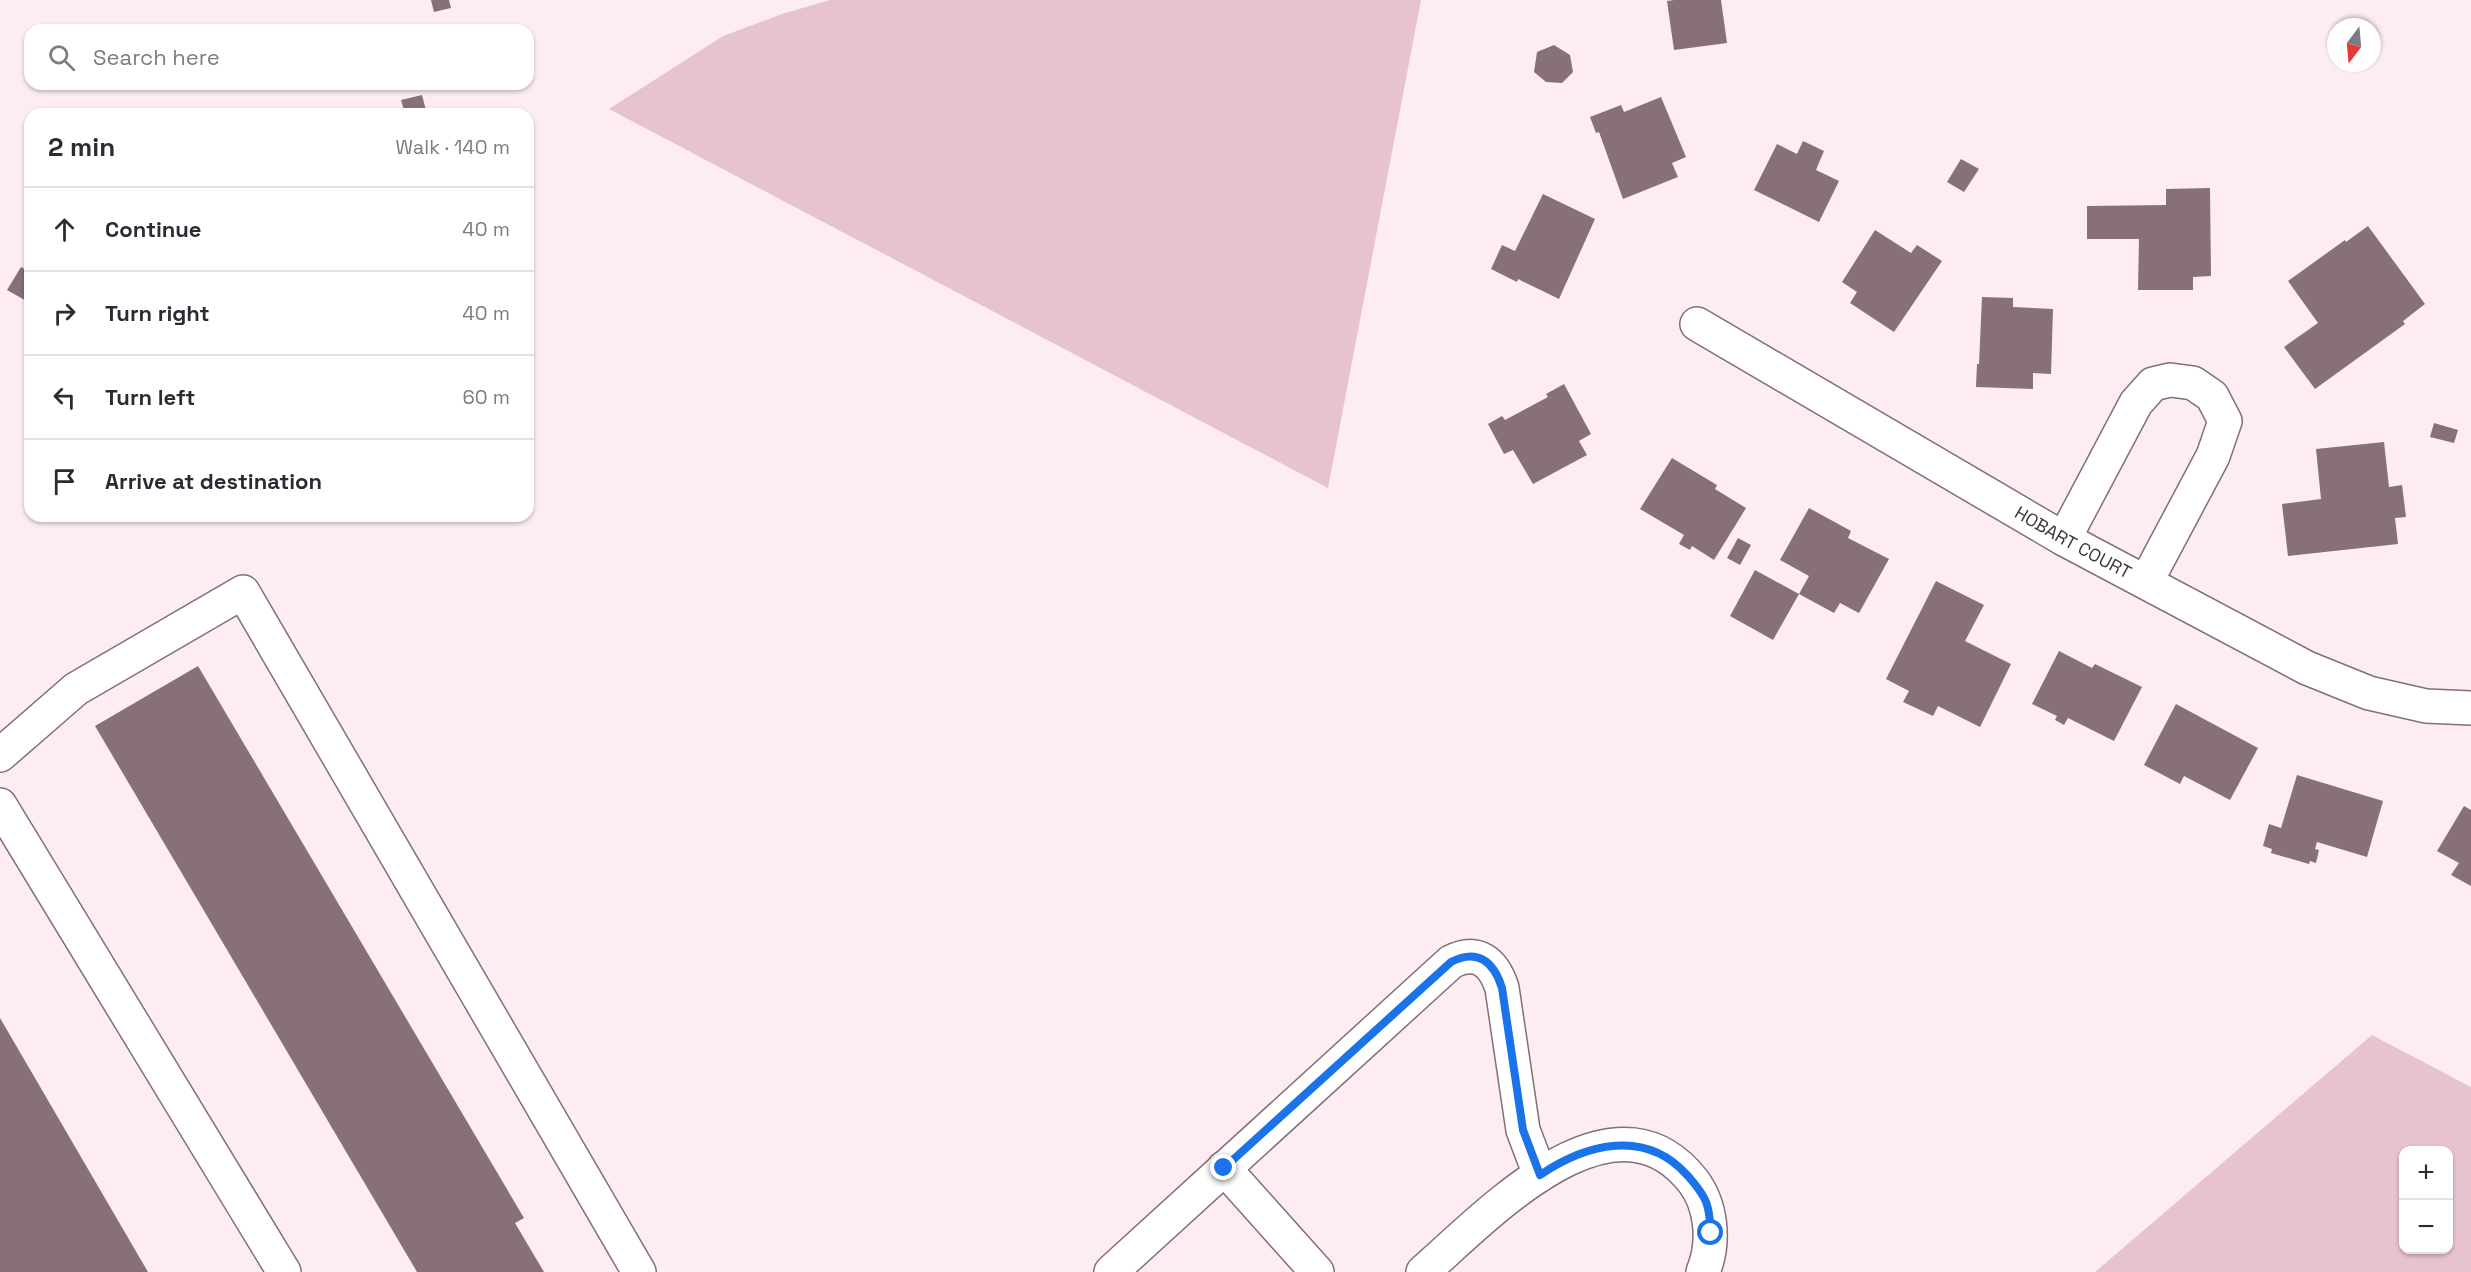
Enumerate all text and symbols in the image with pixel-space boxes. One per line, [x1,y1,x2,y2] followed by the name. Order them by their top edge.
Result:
[2327,18,2381,72] north arrow
[24,24,534,90] search box
[45,41,78,74] icon: search
[93,43,220,71] text: Search here
[48,130,115,164] text: 2 min
[396,134,510,160] text: Walk · 140 m
[48,213,81,246] icon: ahead
[105,215,201,243] text: Continue
[462,216,510,242] text: 40 m
[48,297,81,330] icon: right
[105,299,210,327] text: Turn right
[462,300,510,326] text: 40 m
[48,381,81,414] icon: left
[105,383,195,411] text: Turn left
[463,384,510,410] text: 60 m
[48,465,81,498] icon: arrive
[105,467,322,495] text: Arrive at destination
[2011,501,2136,584] street label: HOBART COURT
[2399,1146,2453,1254] map controls
[2399,1146,2453,1200] button: +
[1210,1154,1236,1180] route end
[2399,1200,2453,1254] button: −
[1697,1219,1723,1245] route start

